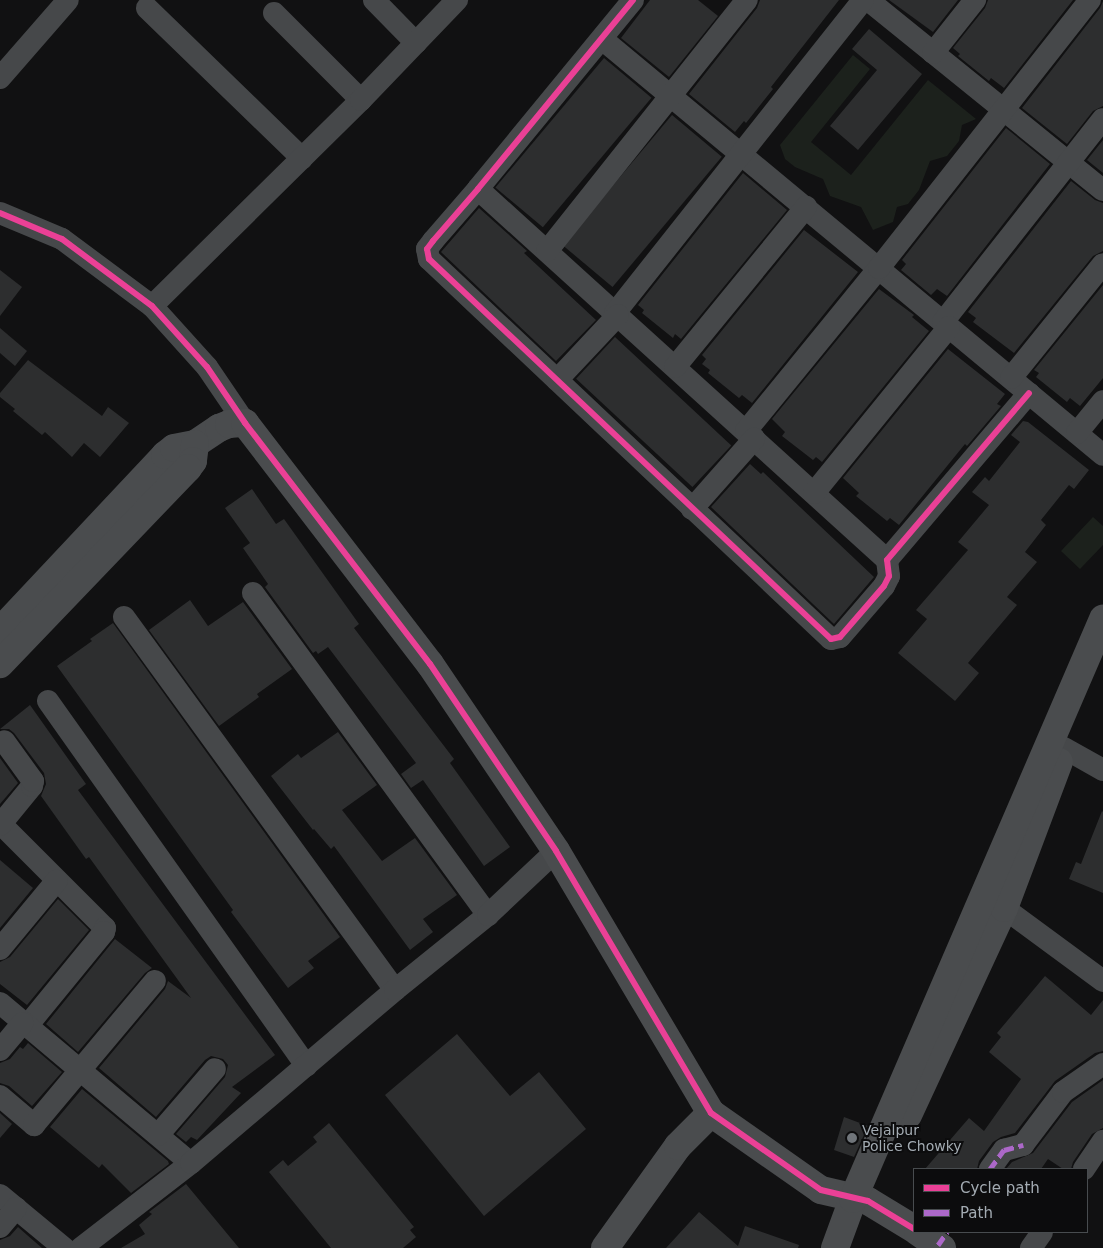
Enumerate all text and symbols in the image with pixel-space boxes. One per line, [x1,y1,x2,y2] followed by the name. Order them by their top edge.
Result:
[862,1122,962,1154] place label: Vejalpur Police Chowky
[846,1132,858,1144] marker: Vejalpur Police Chowky
[913,1168,1088,1233] legend
[960,1179,1040,1197] text: Cycle path
[960,1204,993,1222] text: Path

